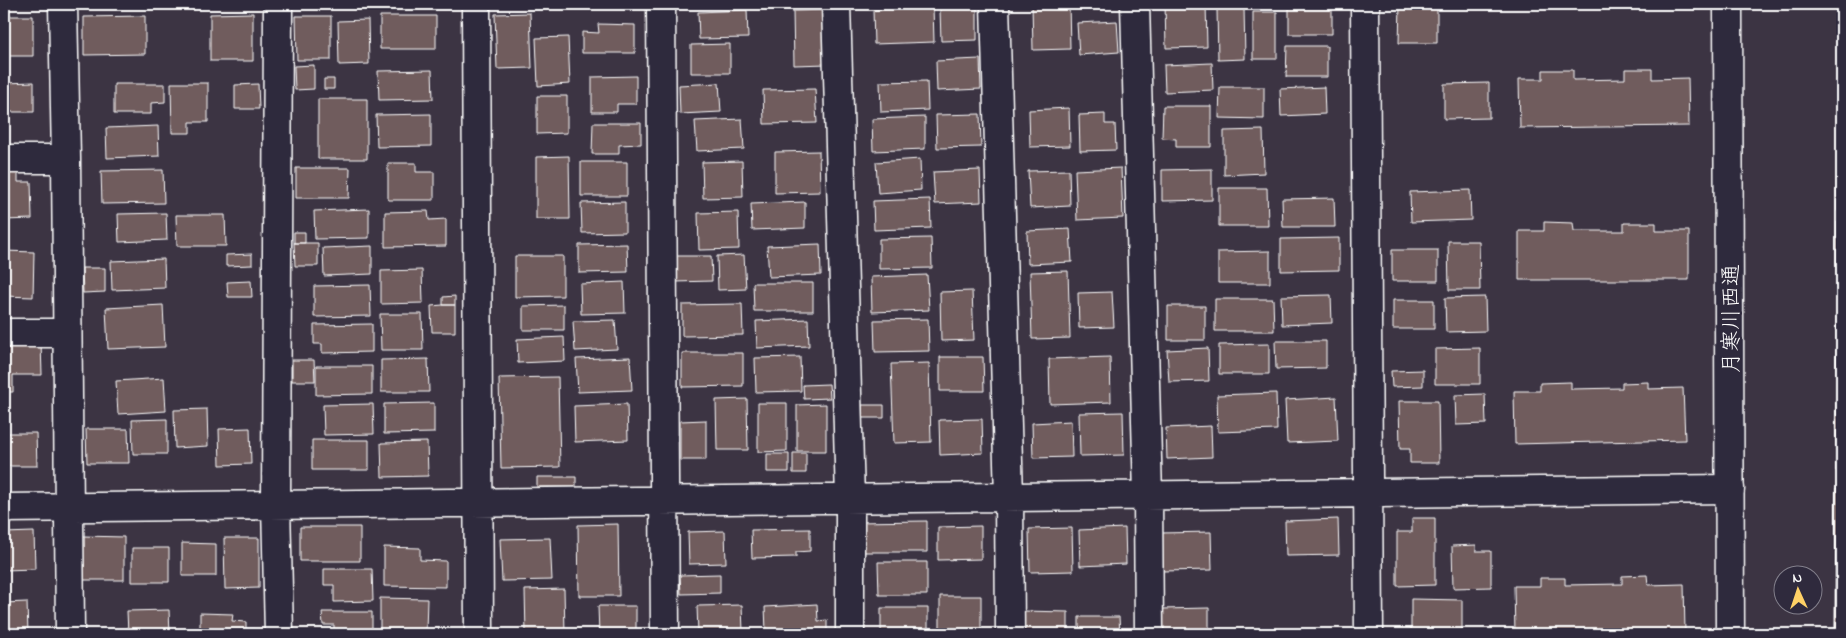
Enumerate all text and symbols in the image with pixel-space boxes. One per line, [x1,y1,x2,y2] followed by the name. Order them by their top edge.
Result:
[1717,264,1749,374] street label: 月寒川西通
[1774,566,1824,616] north arrow
[1792,568,1803,589] text: N

